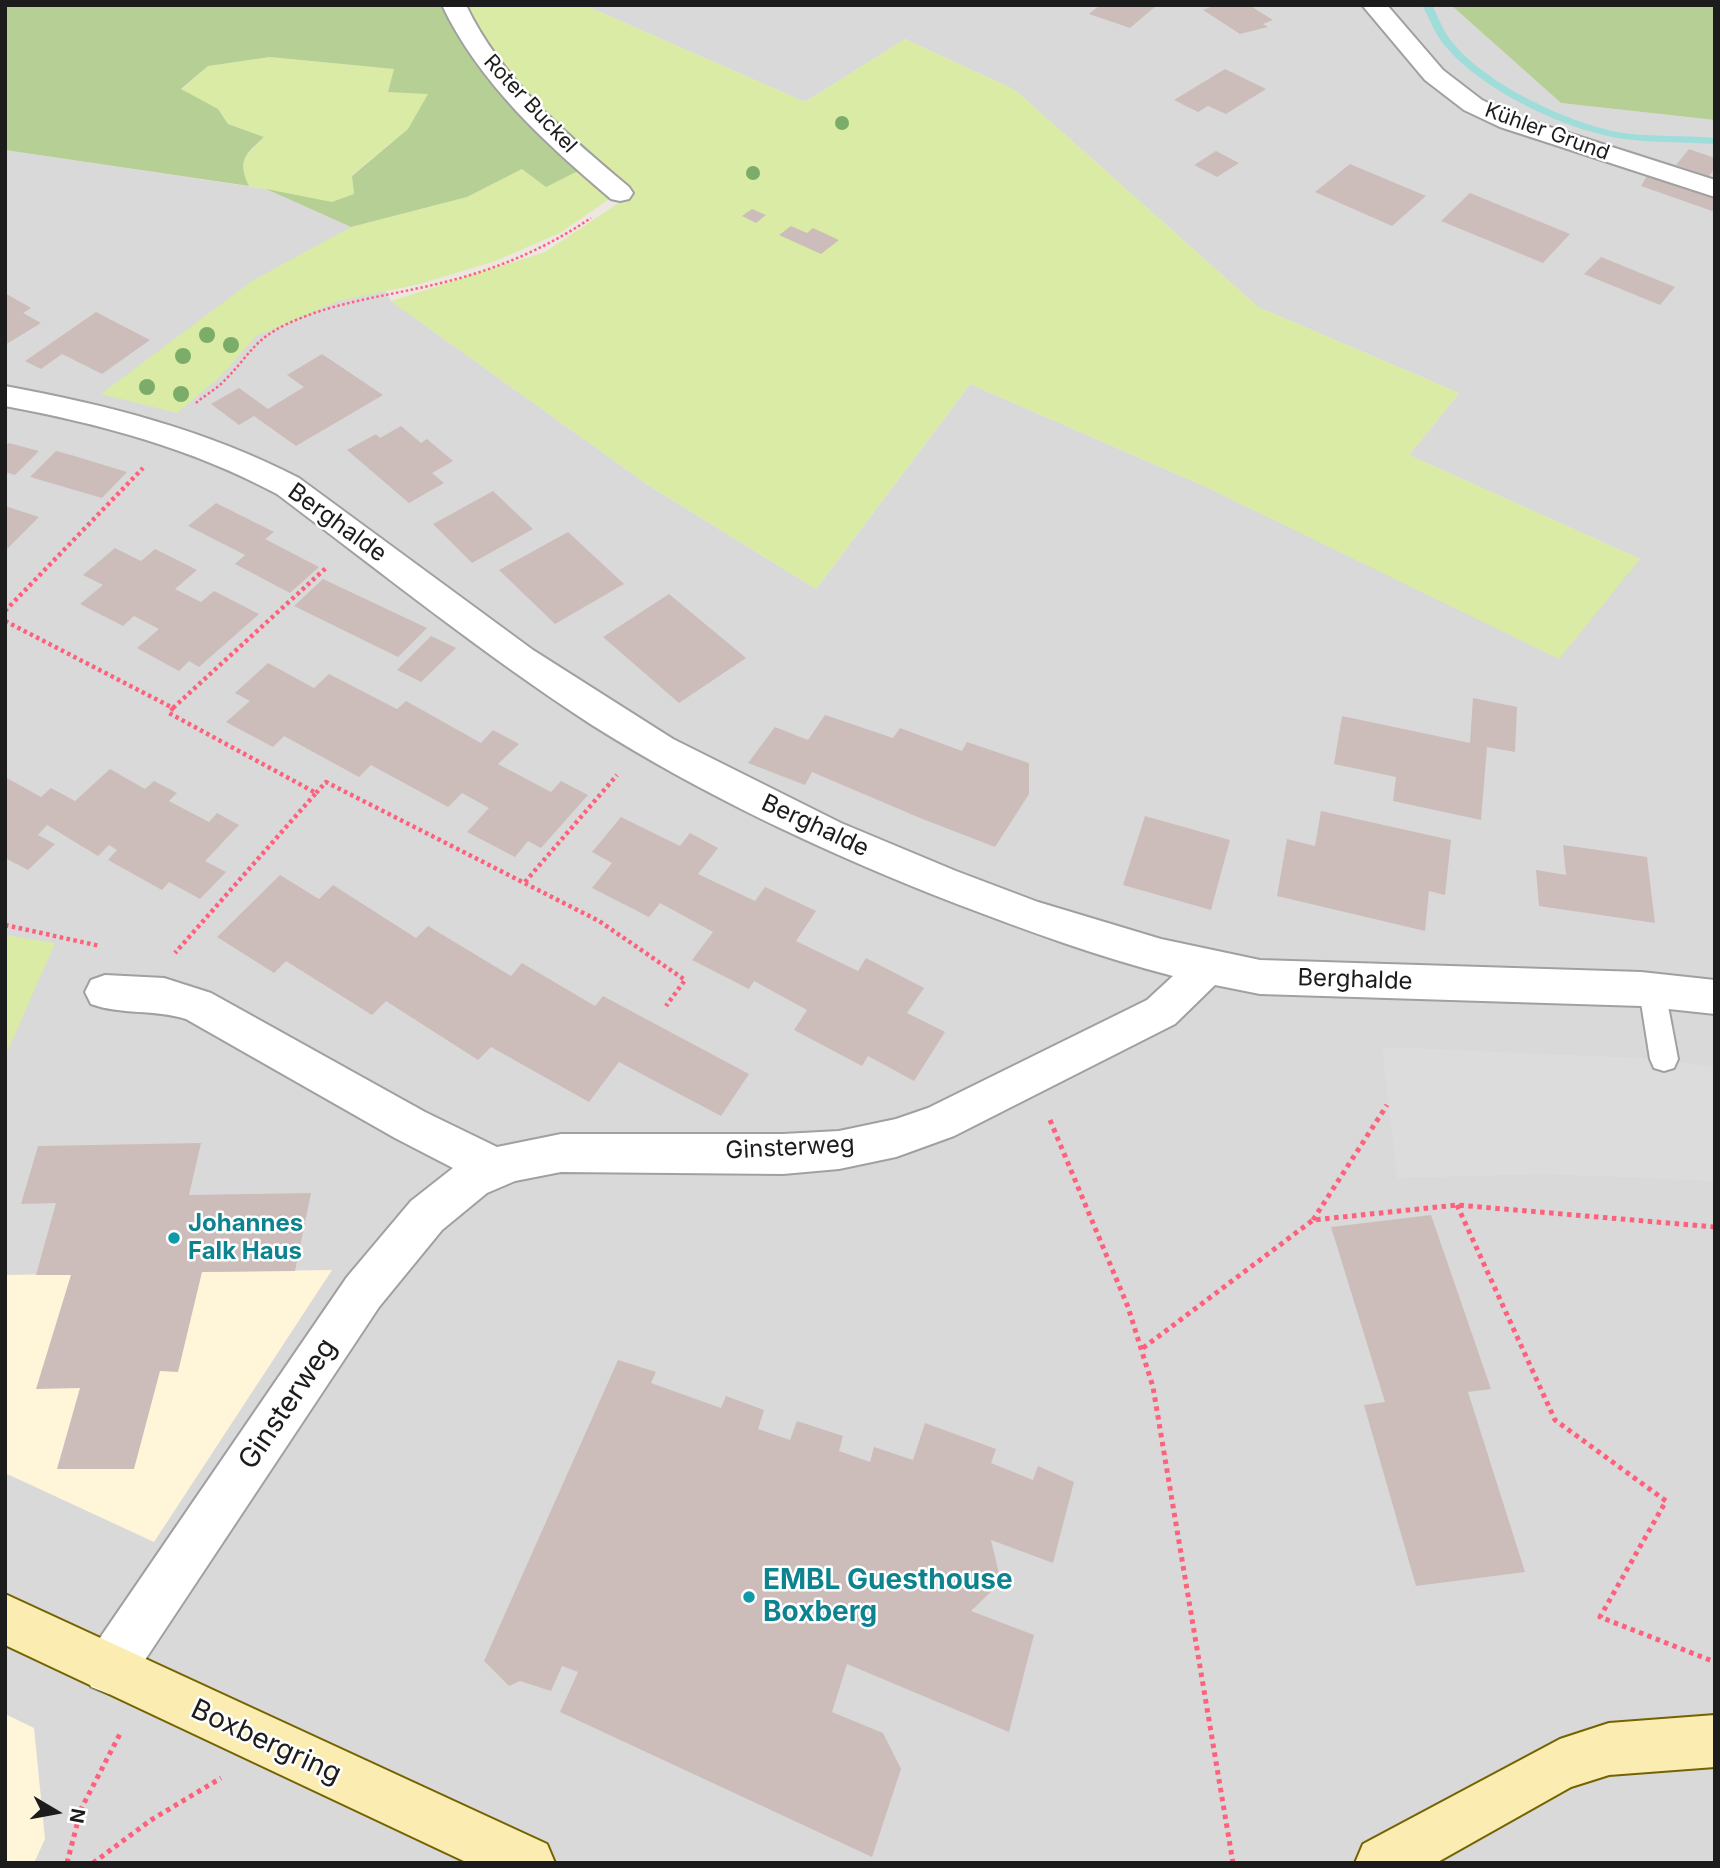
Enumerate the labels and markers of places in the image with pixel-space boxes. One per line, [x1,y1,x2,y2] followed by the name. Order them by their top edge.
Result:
[188,1210,303,1266] place label: Johannes Falk Haus
[166,1230,182,1246] marker: Johannes Falk Haus
[763,1564,1013,1630] place label: EMBL Guesthouse Boxberg
[741,1589,757,1605] marker: EMBL Guesthouse Boxberg

